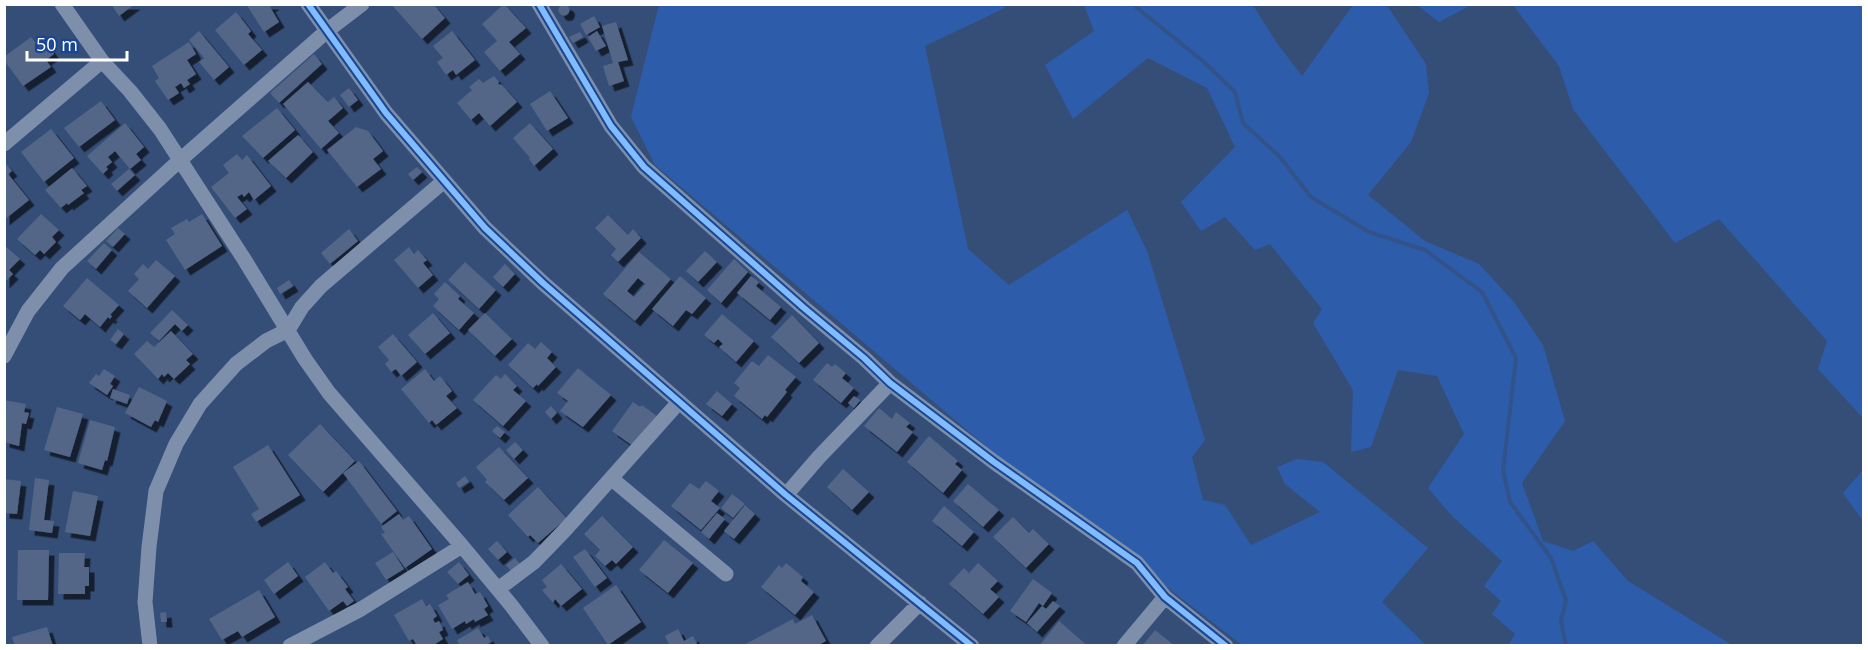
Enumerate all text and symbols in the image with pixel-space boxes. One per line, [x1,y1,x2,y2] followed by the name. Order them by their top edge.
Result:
[27,24,128,62] scale bar
[36,32,78,56] text: 50 m

